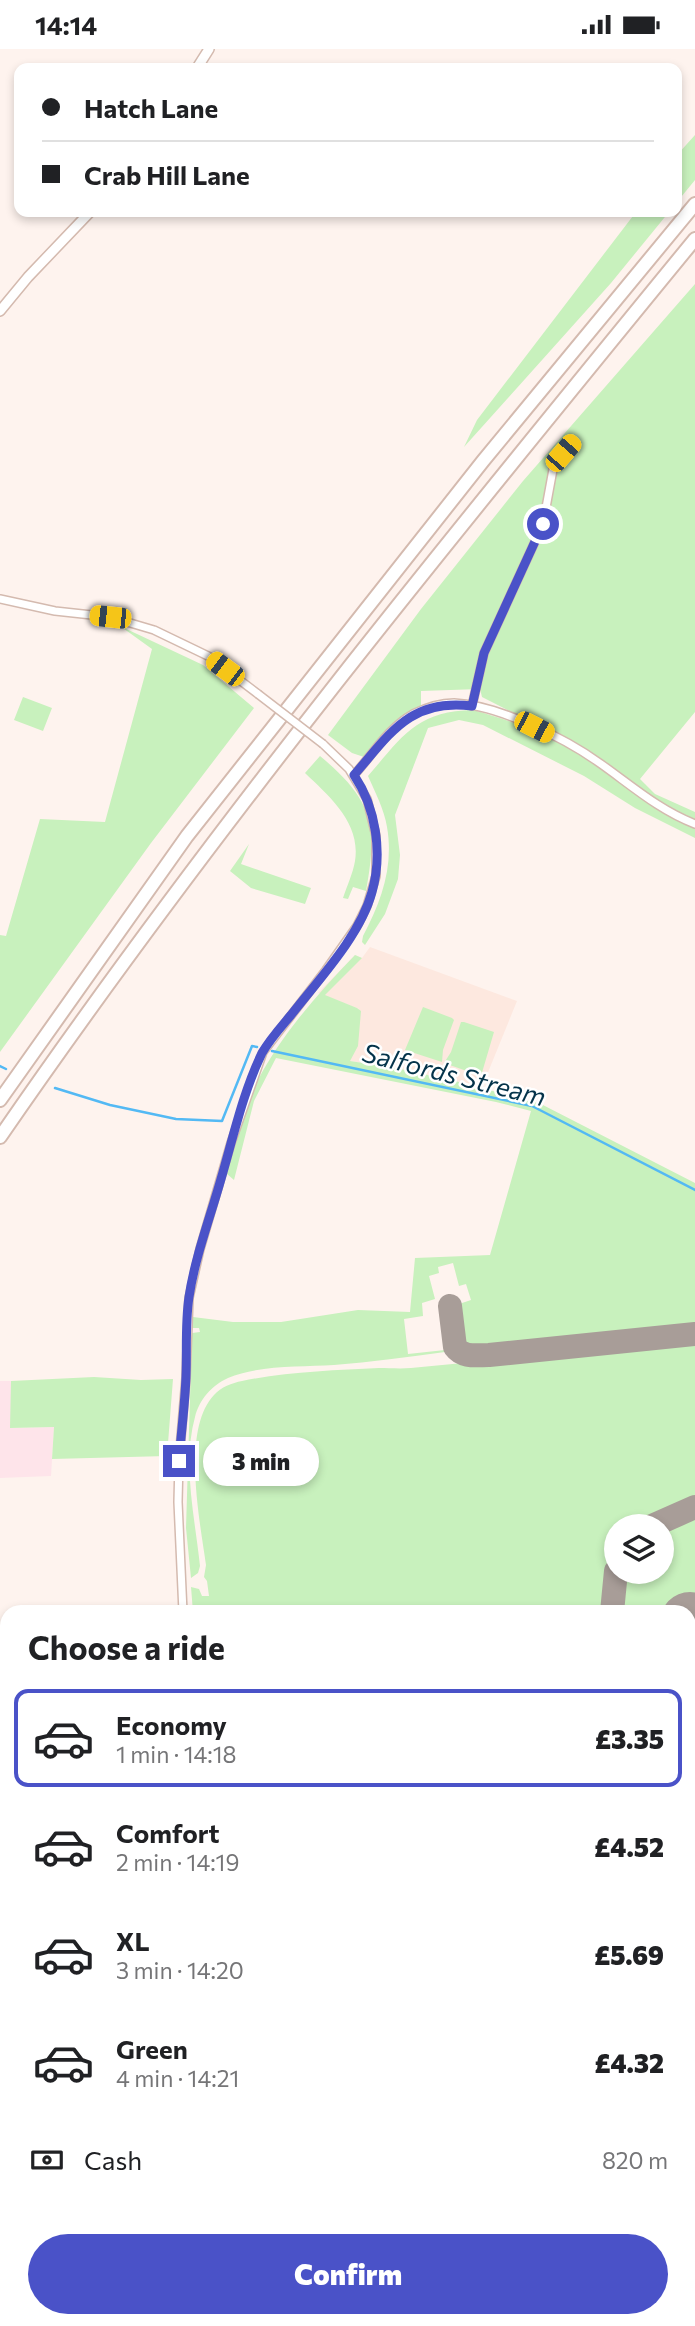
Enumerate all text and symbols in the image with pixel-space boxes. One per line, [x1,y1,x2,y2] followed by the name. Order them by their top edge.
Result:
[35,9,97,40] text: 14:14
[84,92,218,123] text: Hatch Lane
[84,159,250,190] text: Crab Hill Lane
[542,430,585,476] car
[527,508,559,540] route start
[89,604,132,630] car
[202,648,249,690] car
[511,708,558,746] car
[359,1036,549,1111] water label: Salfords Stream
[204,1437,319,1485] callout: 3 min
[163,1445,195,1477] route end
[232,1447,290,1475] text: 3 min
[604,1514,674,1584] map controls
[604,1514,674,1584] button: layers
[28,1627,225,1667] text: Choose a ride
[32,1707,95,1770] icon: car
[116,1709,227,1740] text: Economy
[595,1723,664,1754] text: £3.35
[116,1740,236,1768] text: 1 min · 14:18
[32,1815,95,1878] icon: car
[116,1817,219,1848] text: Comfort
[594,1831,664,1862] text: £4.52
[116,1848,239,1876] text: 2 min · 14:19
[32,1923,95,1986] icon: car
[116,1925,150,1956] text: XL
[594,1939,664,1970] text: £5.69
[116,1956,244,1984] text: 3 min · 14:20
[32,2031,95,2094] icon: car
[116,2033,188,2064] text: Green
[594,2047,664,2078] text: £4.32
[116,2064,239,2092] text: 4 min · 14:21
[28,2141,66,2179] icon: cash
[84,2144,142,2175] text: Cash
[602,2146,668,2174] text: 820 m
[28,2234,668,2314] button: Confirm

